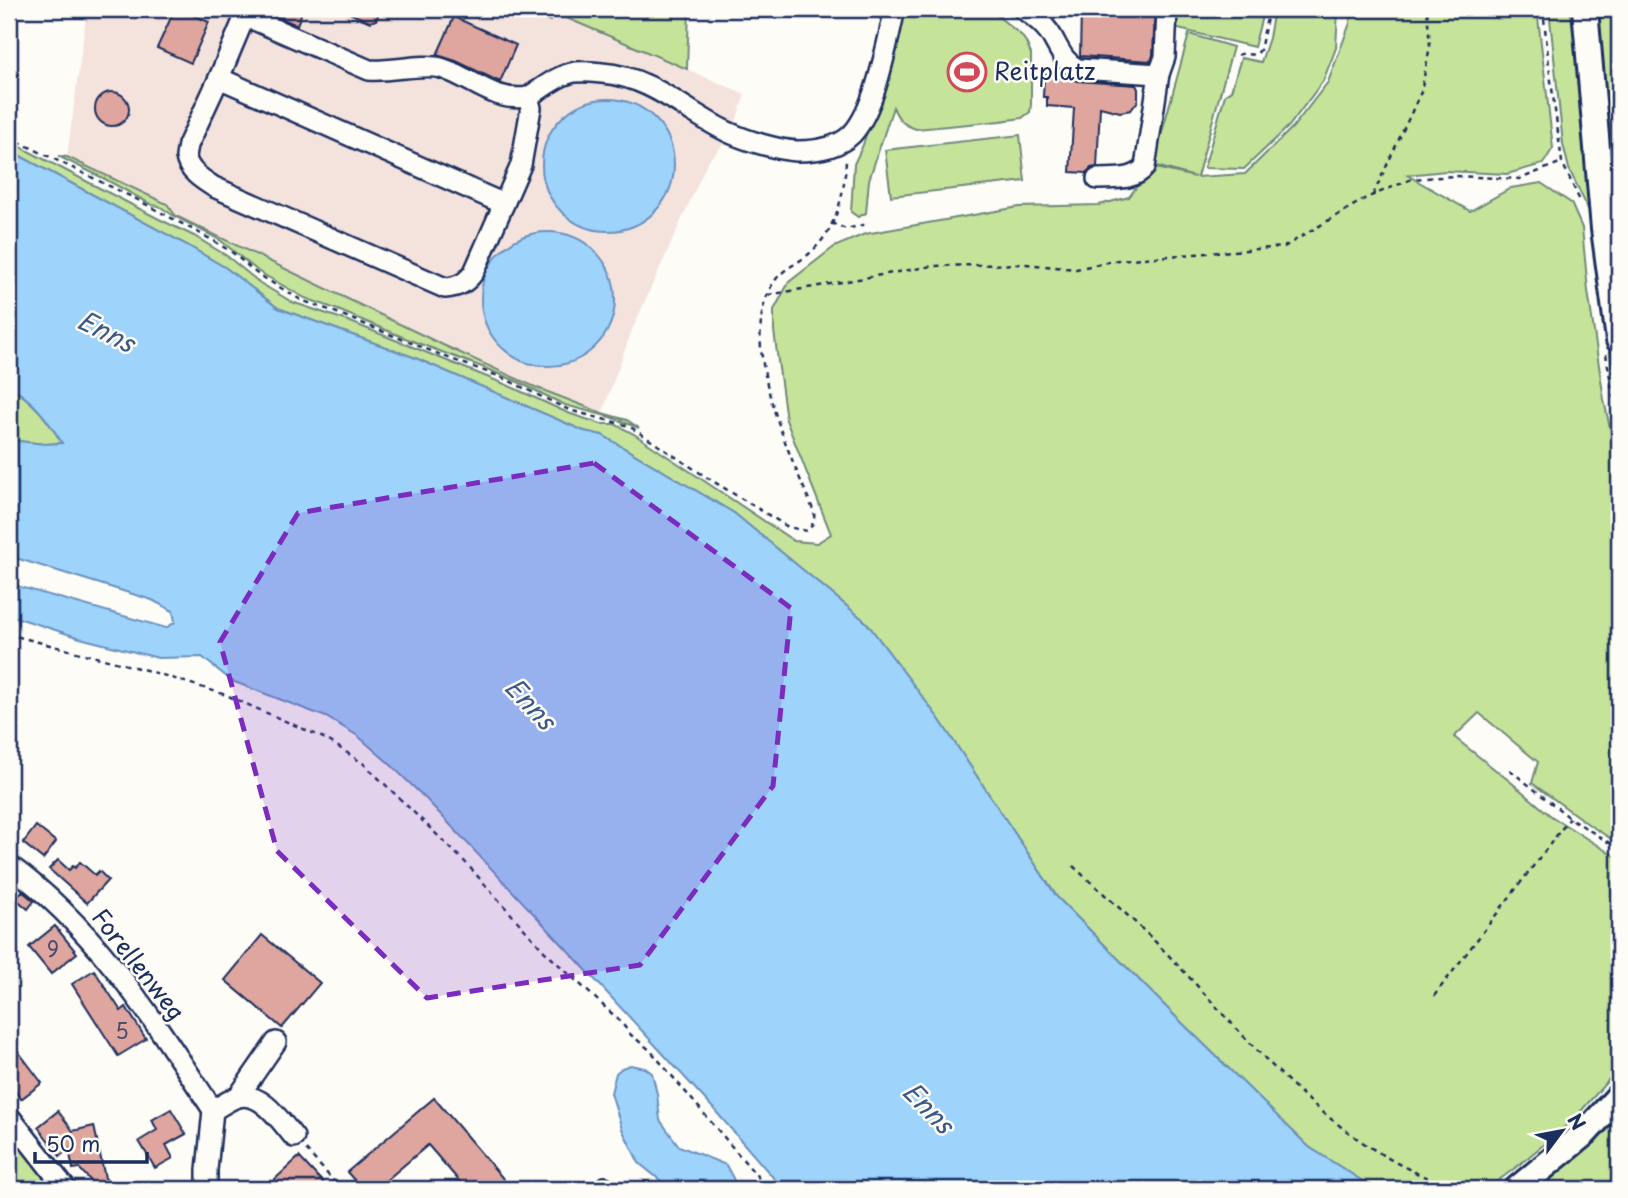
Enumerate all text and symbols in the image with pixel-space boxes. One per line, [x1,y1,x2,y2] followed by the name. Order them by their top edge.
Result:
[946,51,988,93] sports icon: Reitplatz
[994,52,1095,88] place label: Reitplatz
[72,300,144,362] water label: Enns
[497,668,567,739] water label: Enns
[84,900,195,1028] street label: Forellenweg
[47,932,59,964] house number: 9
[115,1014,129,1046] house number: 5
[895,1072,965,1143] water label: Enns
[1526,1096,1596,1166] north arrow
[1561,1108,1593,1135] text: N
[35,1121,147,1165] scale bar
[46,1127,100,1159] text: 50 m

